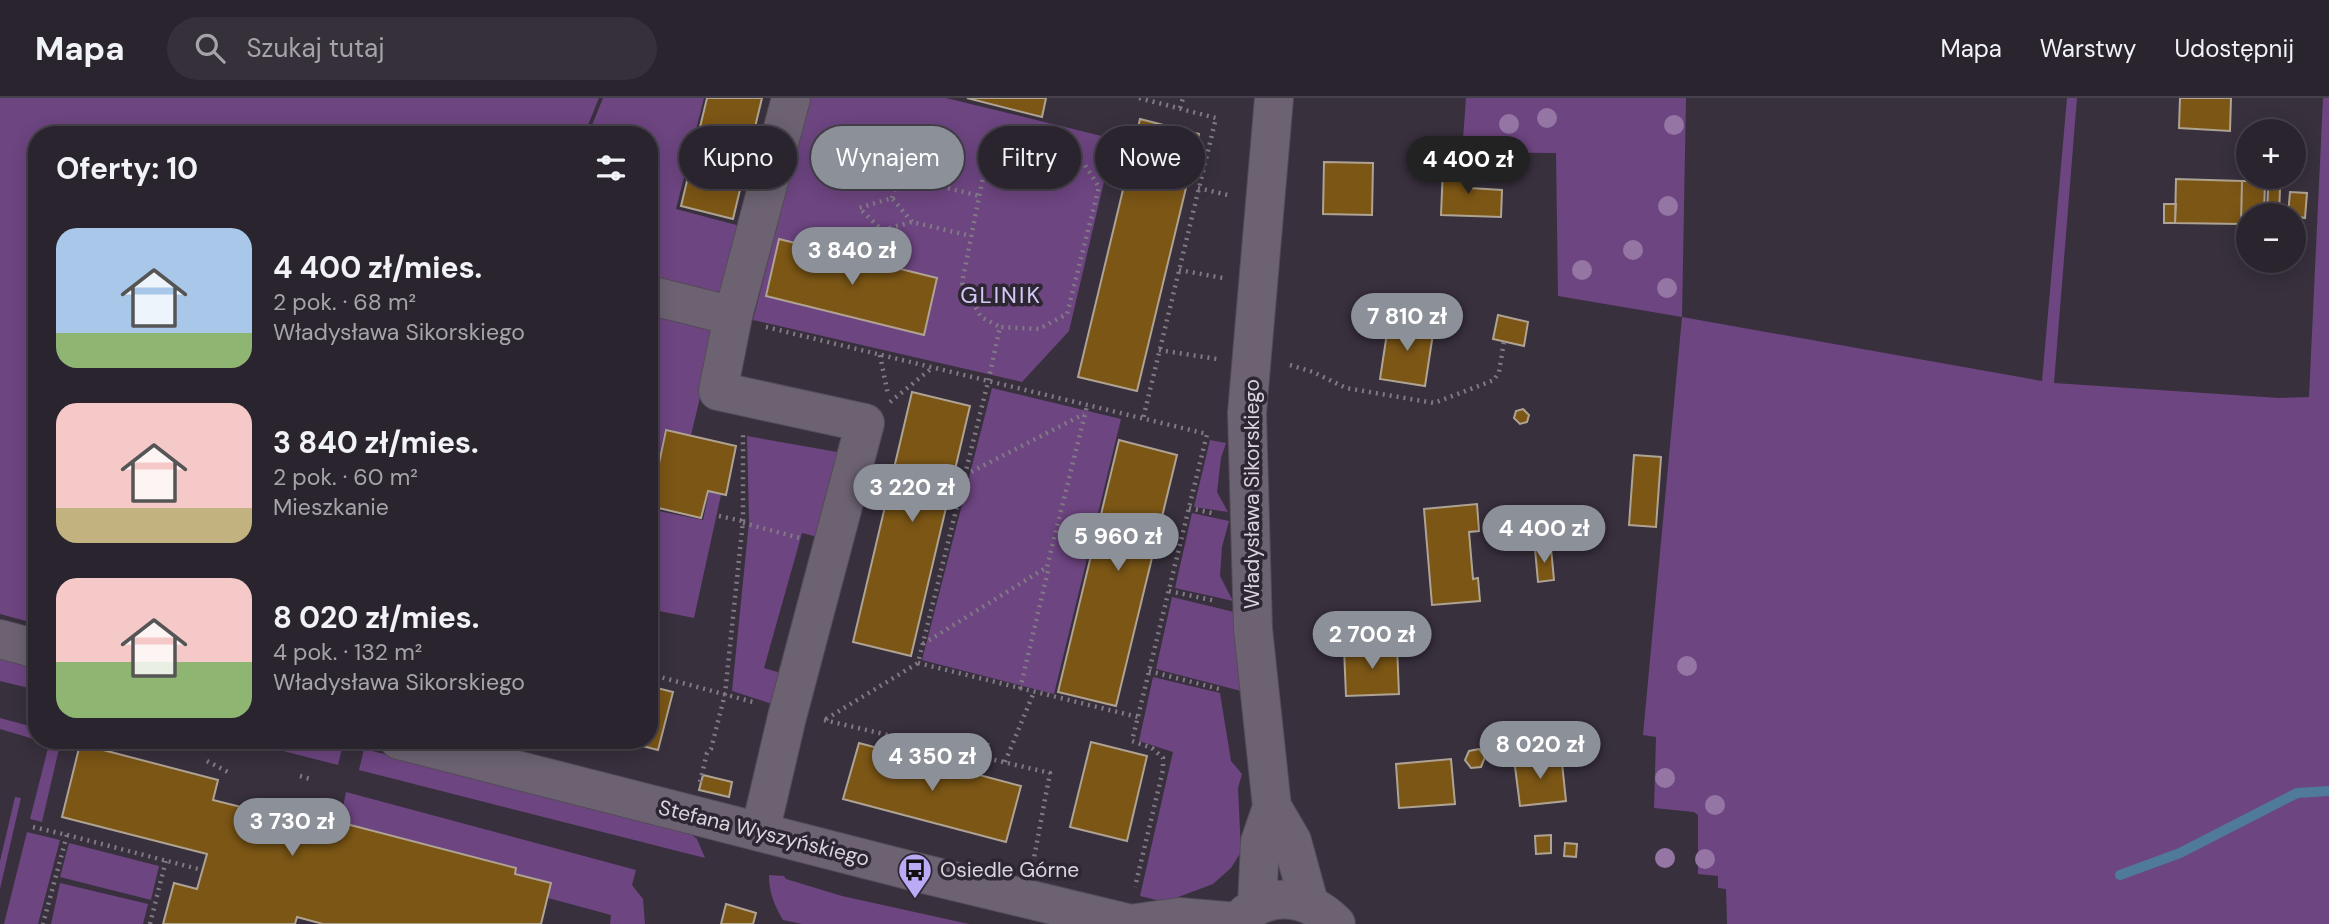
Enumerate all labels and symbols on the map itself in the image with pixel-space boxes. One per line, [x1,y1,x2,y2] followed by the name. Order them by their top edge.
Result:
[1396,136,1540,196] pin: 4 400 zł
[780,228,924,287] pin: 3 840 zł
[960,280,1042,310] district label: GLINIK
[1335,294,1479,353] pin: 7 810 zł
[1238,379,1266,609] street label: Władysława Sikorskiego
[840,464,984,524] pin: 3 220 zł
[1472,505,1616,565] pin: 4 400 zł
[1046,514,1190,573] pin: 5 960 zł
[1300,612,1444,671] pin: 2 700 zł
[1468,722,1612,781] pin: 8 020 zł
[860,734,1004,793] pin: 4 350 zł
[656,793,872,873] street label: Stefana Wyszyńskiego
[220,798,364,858] pin: 3 730 zł
[896,851,934,900] bus stop icon: Osiedle Górne
[940,856,1079,884] place label: Osiedle Górne

